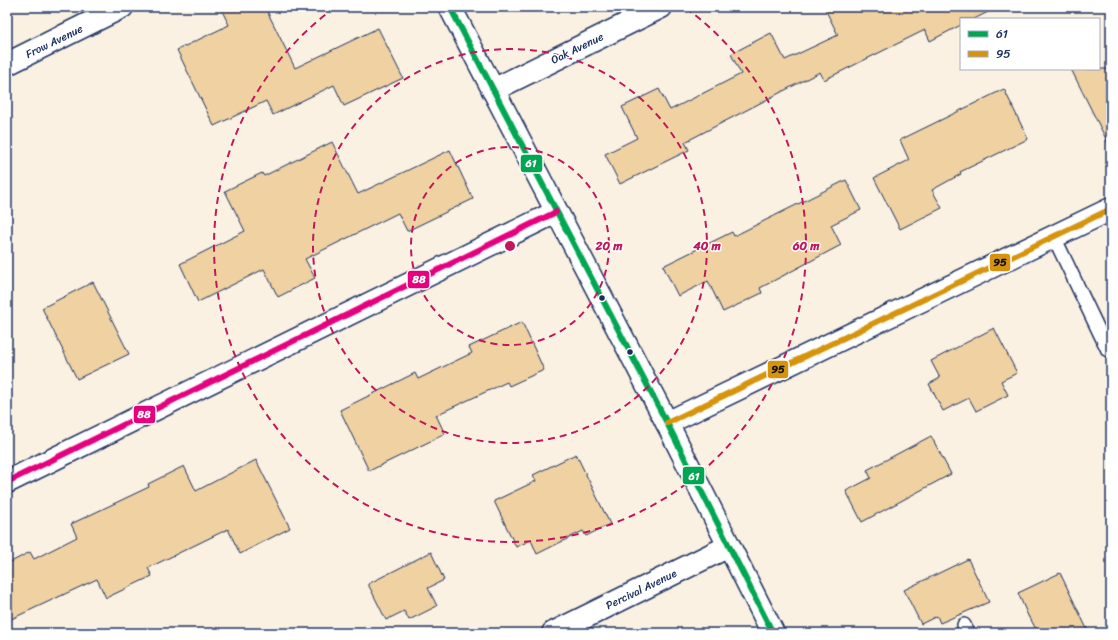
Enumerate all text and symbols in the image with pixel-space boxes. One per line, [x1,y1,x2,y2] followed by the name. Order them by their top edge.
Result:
[960,18,1100,70] legend
[22,19,87,64] street label: Frow Avenue
[996,23,1008,45] text: 61
[548,27,607,69] street label: Oak Avenue
[996,43,1011,65] text: 95
[520,154,543,173] line badge: 61
[525,154,537,173] text: 61
[595,235,623,257] text: 20 m
[692,235,721,257] text: 40 m
[792,235,820,257] text: 60 m
[503,239,517,253] centre of rings
[989,253,1011,272] line badge: 95
[993,253,1007,272] text: 95
[407,270,430,289] line badge: 88
[411,270,426,289] text: 88
[597,293,607,303] unlabelled marker
[625,347,635,357] unlabelled marker
[767,360,789,379] line badge: 95
[771,360,785,379] text: 95
[133,405,156,424] line badge: 88
[136,405,151,424] text: 88
[682,466,705,485] line badge: 61
[688,467,700,486] text: 61
[602,564,681,615] street label: Percival Avenue

